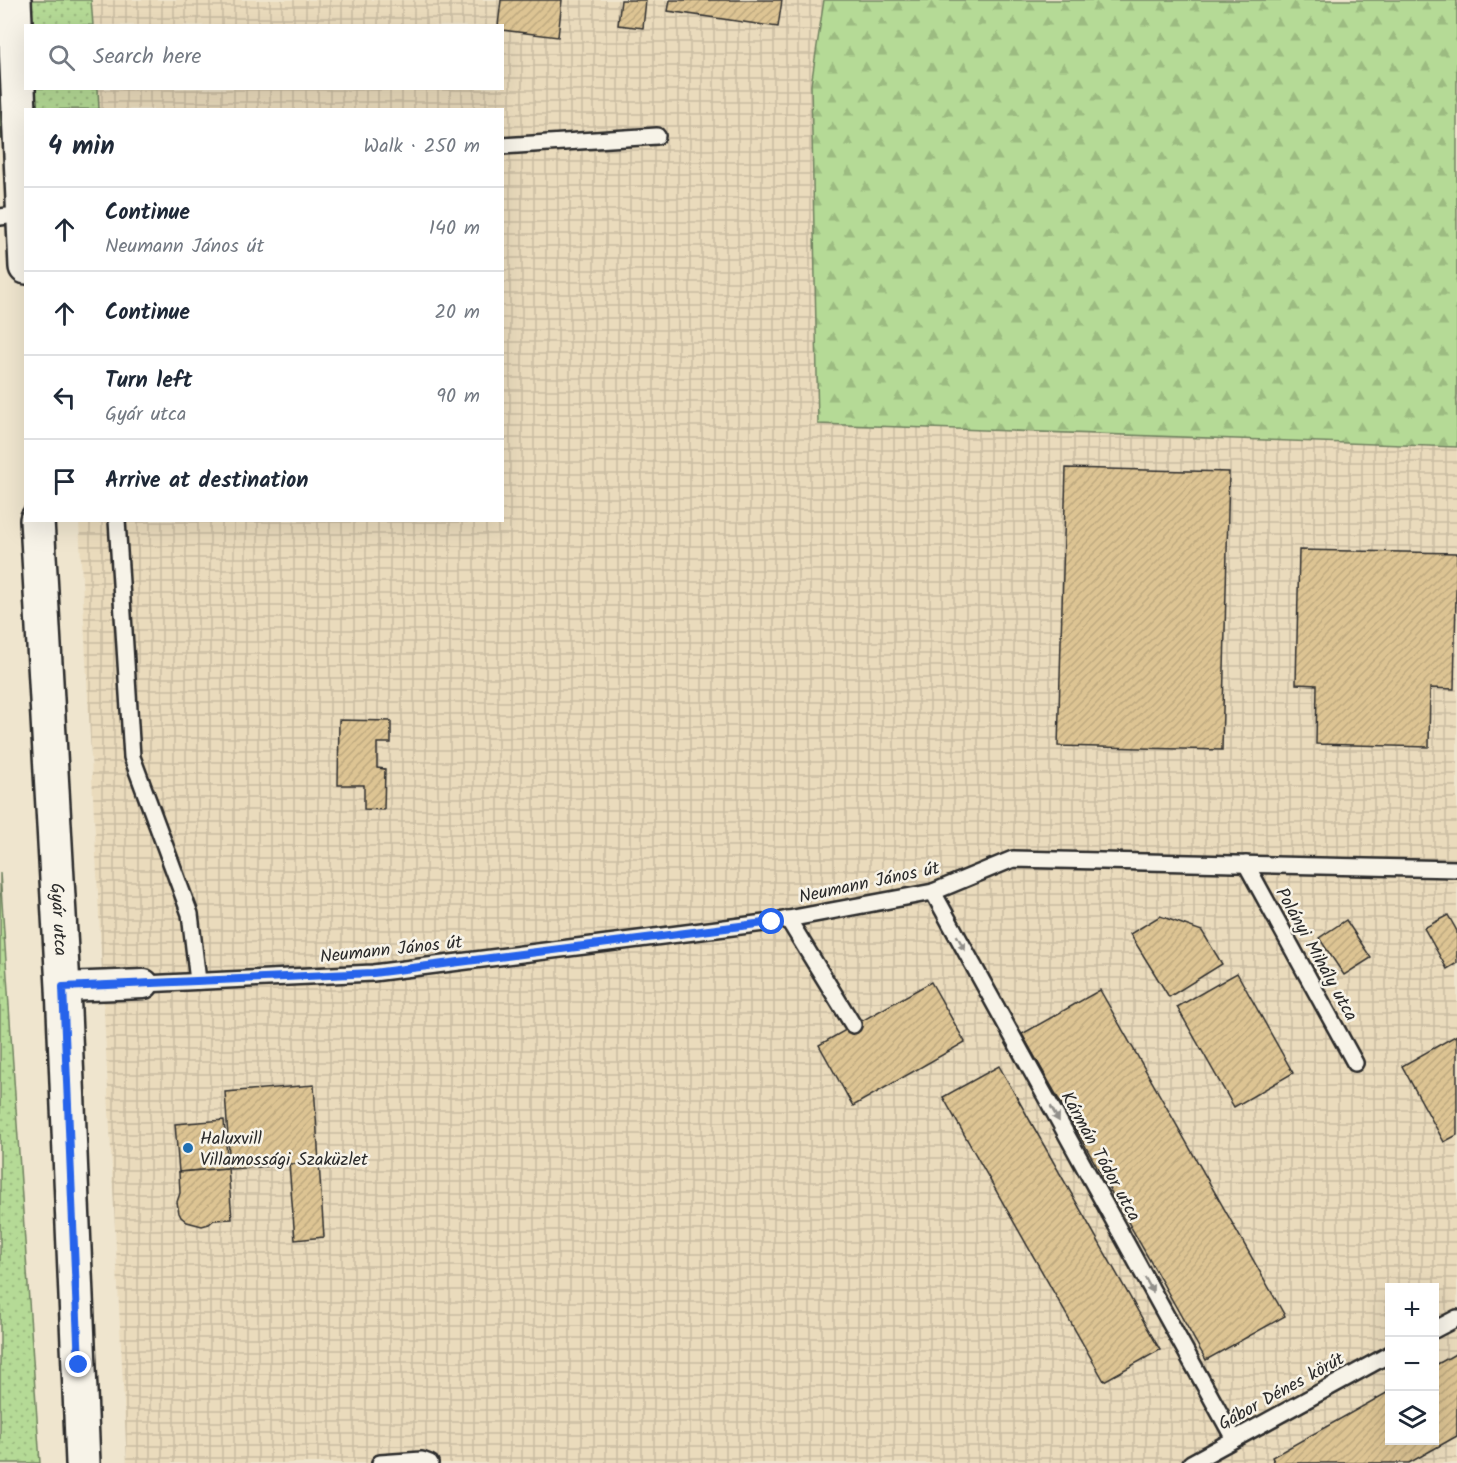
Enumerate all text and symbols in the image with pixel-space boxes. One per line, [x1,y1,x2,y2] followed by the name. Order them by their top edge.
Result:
[24,24,504,90] search box
[93,40,201,75] text: Search here
[45,41,78,74] icon: search
[48,126,115,168] text: 4 min
[364,131,480,163] text: Walk · 250 m
[105,196,190,231] text: Continue
[48,213,81,246] icon: ahead
[429,213,480,245] text: 140 m
[105,231,264,263] text: Neumann János út
[105,296,190,331] text: Continue
[48,297,81,330] icon: ahead
[434,297,480,329] text: 20 m
[105,364,192,399] text: Turn left
[48,381,81,414] icon: left
[436,381,480,413] text: 90 m
[105,399,186,431] text: Gyár utca
[105,464,308,499] text: Arrive at destination
[48,465,81,498] icon: arrive
[796,854,943,913] street label: Neumann János út
[41,882,74,957] street label: Gyár utca
[1267,882,1365,1027] street label: Polányi Mihály utca
[758,908,784,934] route start
[318,928,465,972] street label: Neumann János út
[956,935,966,952] one-way arrow
[1052,1086,1147,1227] street label: Kármán Tódor utca
[1050,1106,1060,1123] one-way arrow
[200,1125,369,1175] place label: Haluxvill Villamossági Szaküzlet
[181,1141,195,1155] marker: Haluxvill Villamossági Szaküzlet
[1144,1277,1154,1294] one-way arrow
[1385,1283,1439,1445] map controls
[1385,1283,1439,1337] button: +
[1385,1337,1439,1391] button: −
[1213,1345,1351,1439] street label: Gábor Dénes körút
[65,1351,91,1377] route end
[1385,1391,1439,1445] button: layers

